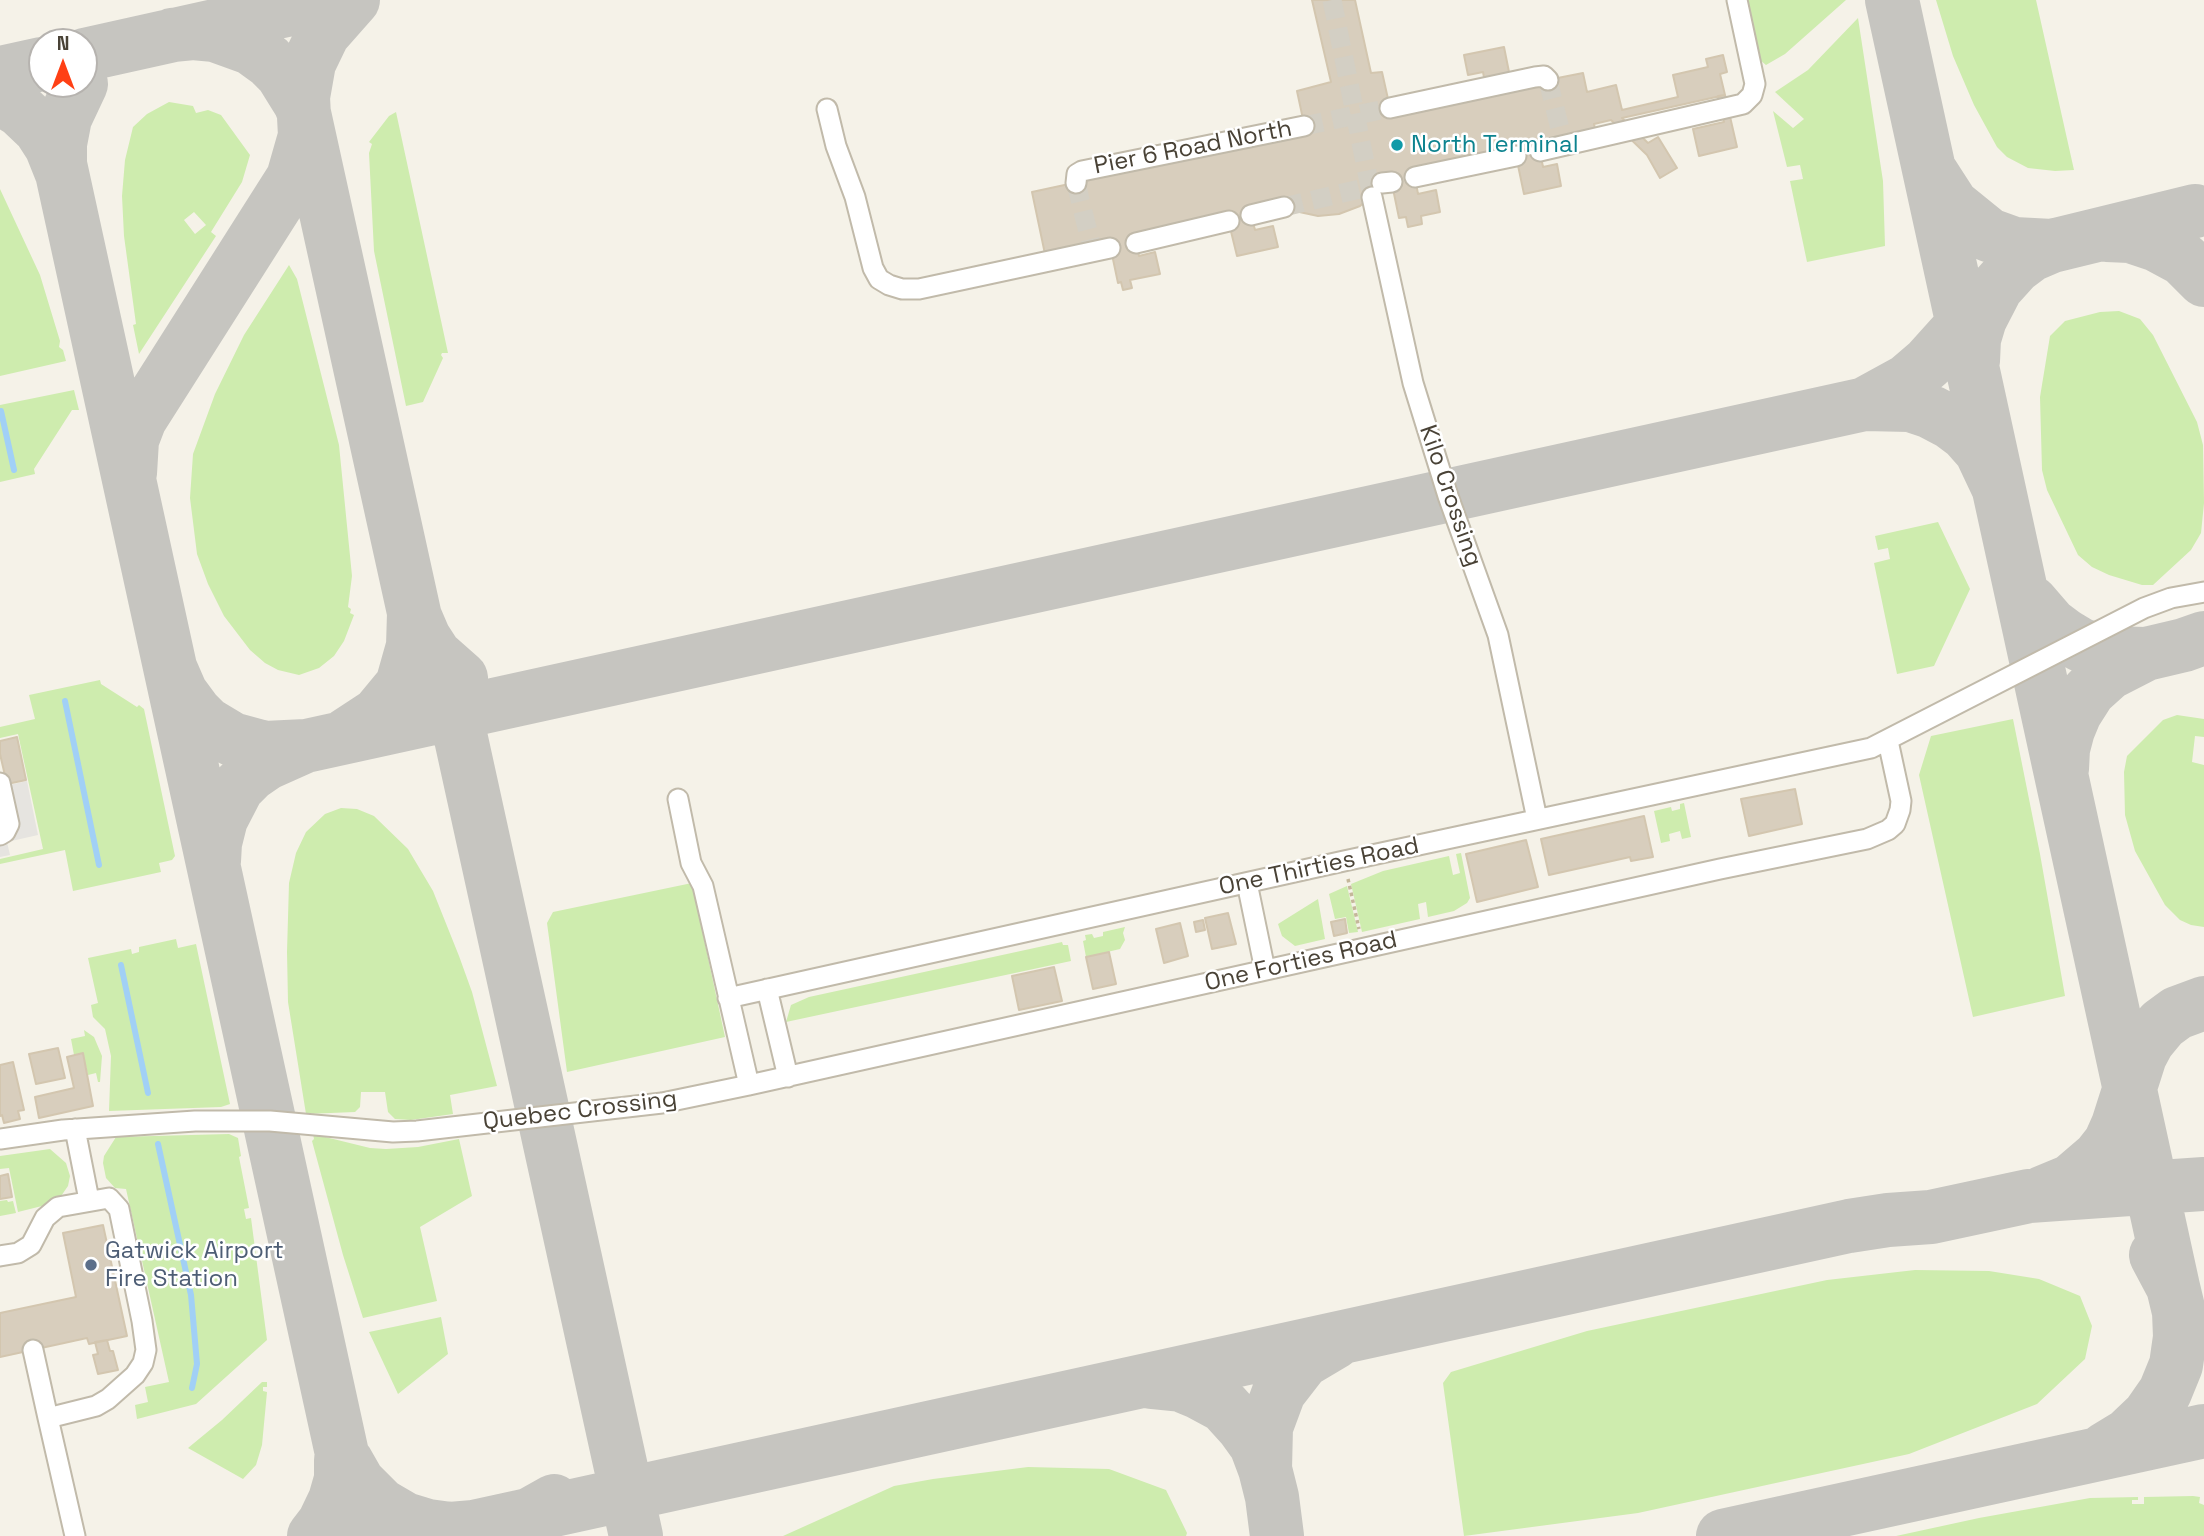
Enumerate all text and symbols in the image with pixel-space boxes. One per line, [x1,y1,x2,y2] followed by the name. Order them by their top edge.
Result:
[28,28,98,98] north arrow
[57,31,69,56] text: N
[1091,115,1295,181] street label: Pier 6 Road North
[1411,131,1579,159] place label: North Terminal
[1389,137,1405,153] marker: North Terminal
[1412,422,1488,570] street label: Kilo Crossing
[1216,832,1422,902] street label: One Thirties Road
[1202,926,1400,998] street label: One Forties Road
[481,1085,679,1137] street label: Quebec Crossing
[105,1237,284,1293] place label: Gatwick Airport Fire Station
[83,1257,99,1273] marker: Gatwick Airport Fire Station

